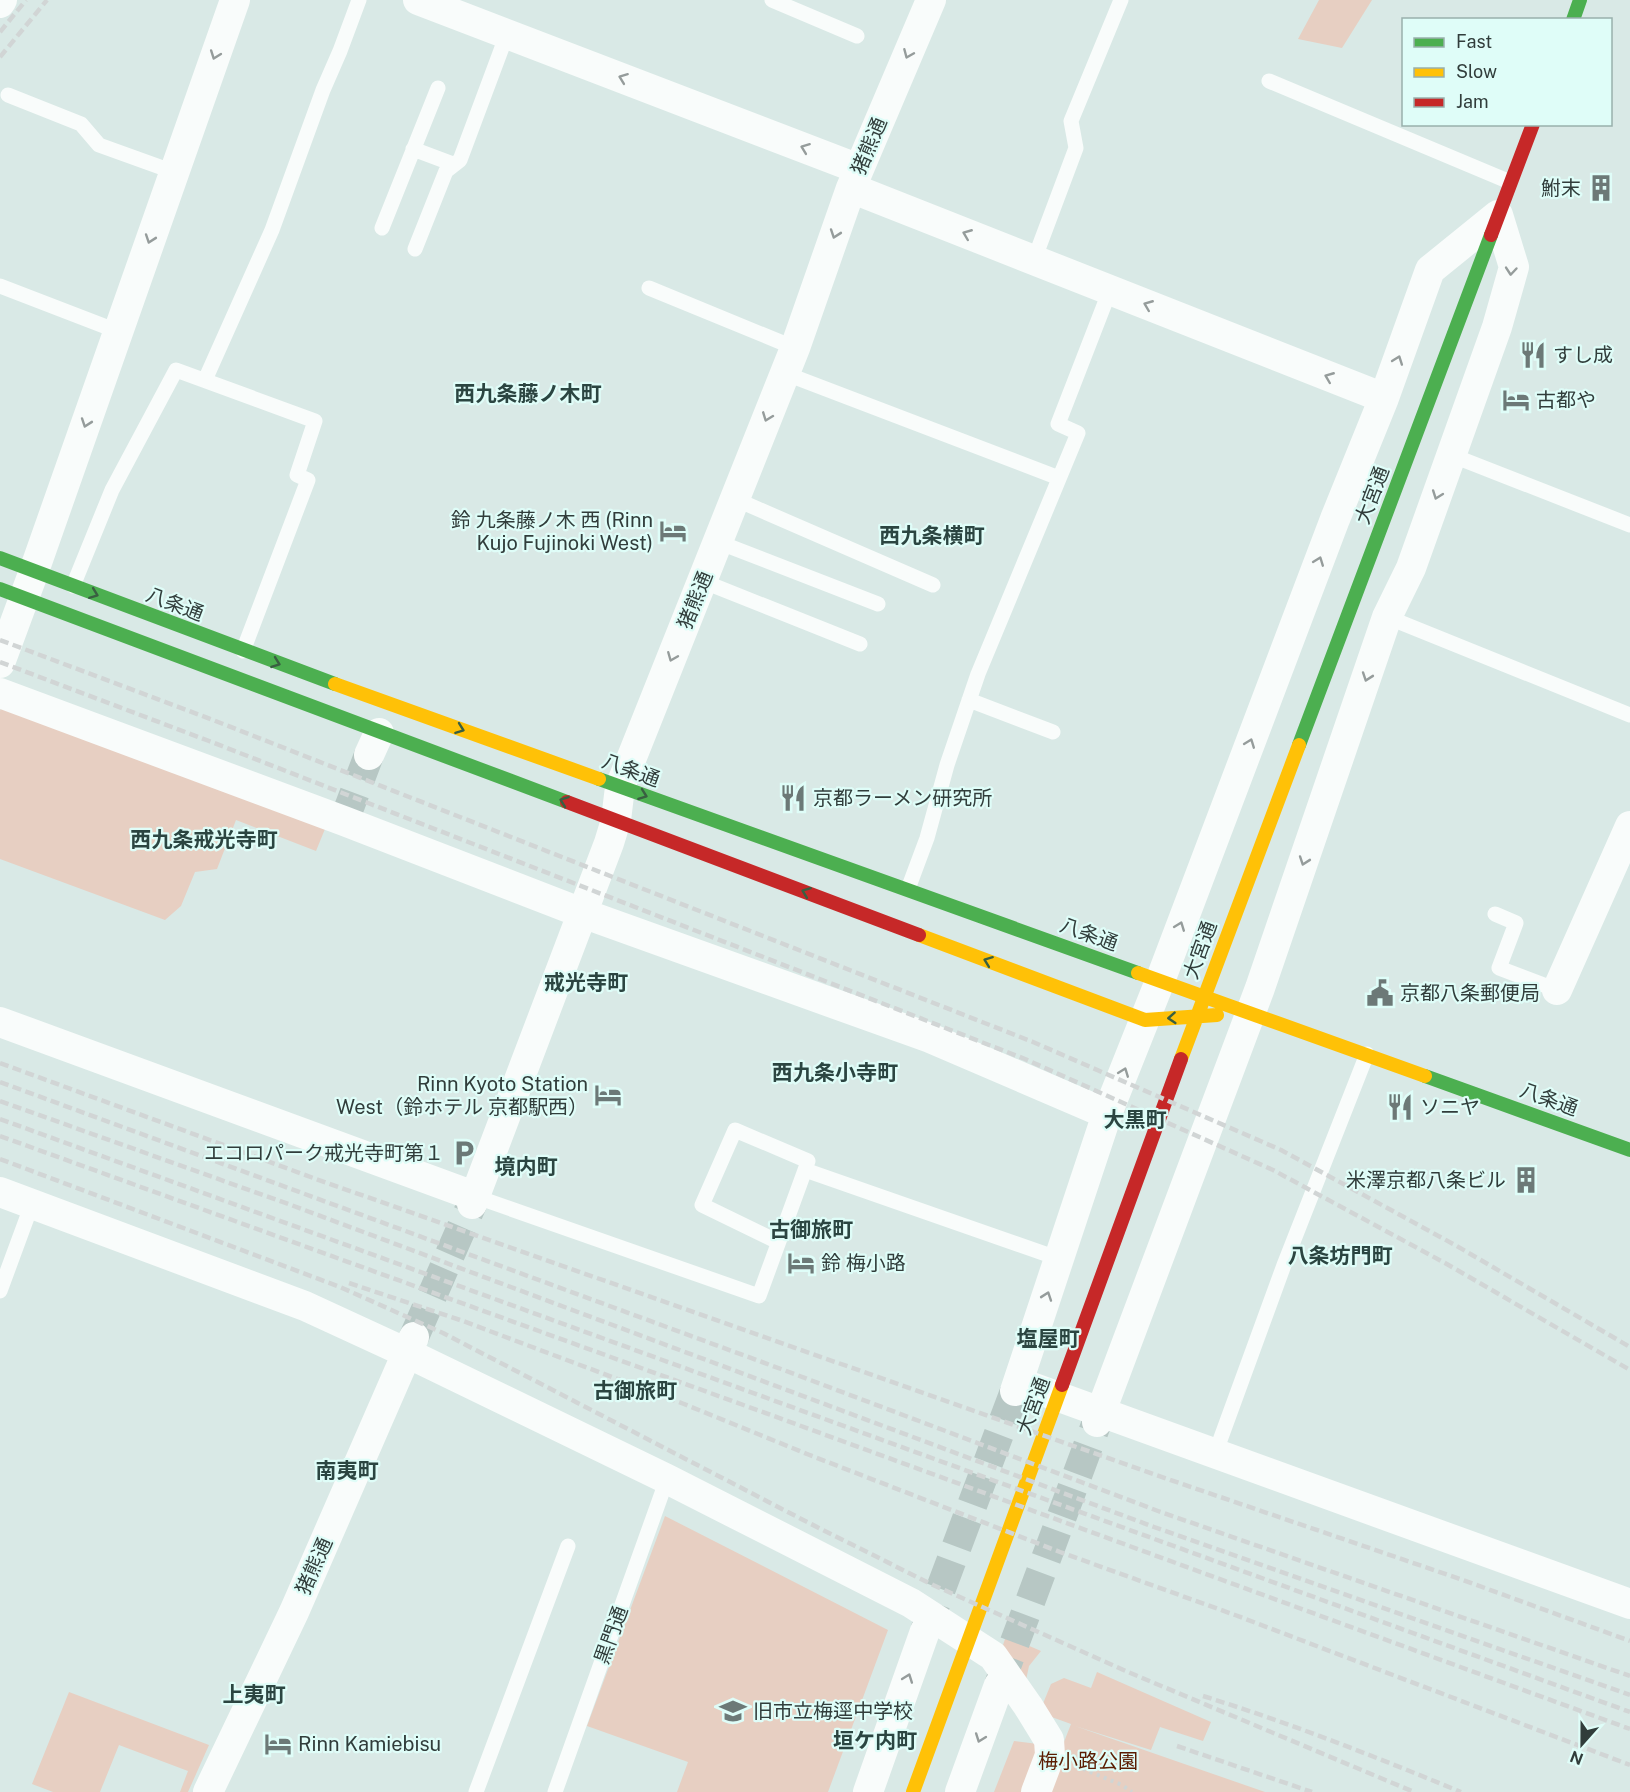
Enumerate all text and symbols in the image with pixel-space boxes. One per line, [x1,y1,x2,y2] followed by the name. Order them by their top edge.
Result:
[1402,18,1612,126] legend
[1456,31,1492,52] text: Fast
[904,47,916,58] one-way arrow
[210,49,223,60] one-way arrow
[1456,61,1497,82] text: Slow
[618,73,629,85] one-way arrow
[1456,91,1489,112] text: Jam
[846,114,892,178] street label: 猪熊通
[800,143,811,155] one-way arrow
[1586,173,1616,203] building icon: 鮒末
[1541,176,1581,200] place label: 鮒末
[829,228,842,239] one-way arrow
[962,228,972,241] one-way arrow
[144,233,157,244] one-way arrow
[1505,266,1518,276] one-way arrow
[1143,300,1154,312] one-way arrow
[1518,340,1548,370] restaurant icon: すし成
[1553,343,1613,367] place label: すし成
[1390,355,1403,366] one-way arrow
[1325,372,1336,384] one-way arrow
[455,381,602,406] district label: 西九条藤ノ木町
[1501,385,1531,415] hotel icon: 古都や
[1536,388,1596,412] place label: 古都や
[761,411,774,422] one-way arrow
[80,417,93,428] one-way arrow
[1350,463,1394,527] street label: 大宮通
[1431,489,1444,500] one-way arrow
[451,508,653,555] place label: 鈴 九条藤ノ木 西 (Rinn Kujo Fujinoki West)
[658,516,688,546] hotel icon: 鈴 九条藤ノ木 西 (Rinn Kujo Fujinoki West)
[880,523,985,548] district label: 西九条横町
[1312,556,1324,567] one-way arrow
[673,568,717,632] street label: 猪熊通
[143,582,207,626] street label: 八条通
[88,586,99,599] one-way arrow
[667,651,679,662] one-way arrow
[271,655,281,668] one-way arrow
[1361,671,1374,682] one-way arrow
[454,721,465,734] one-way arrow
[1242,739,1255,749] one-way arrow
[599,748,663,792] street label: 八条通
[778,783,808,813] restaurant icon: 京都ラーメン研究所
[813,786,992,810] place label: 京都ラーメン研究所
[637,787,648,800] one-way arrow
[559,796,570,809] one-way arrow
[131,827,278,852] district label: 西九条戒光寺町
[1298,855,1311,866] one-way arrow
[801,887,812,899] one-way arrow
[1057,912,1121,956] street label: 八条通
[1178,918,1222,982] street label: 大宮通
[1173,921,1186,931] one-way arrow
[983,956,994,968] one-way arrow
[544,970,628,995] district label: 戒光寺町
[1365,978,1395,1008] public building icon: 京都八条郵便局
[1400,981,1540,1005] place label: 京都八条郵便局
[1168,1011,1177,1024] one-way arrow
[772,1060,898,1085] district label: 西九条小寺町
[1117,1067,1129,1078] one-way arrow
[336,1072,588,1119] place label: Rinn Kyoto Station West（鈴ホテル 京都駅西）
[1517,1077,1581,1121] street label: 八条通
[593,1080,623,1110] hotel icon: Rinn Kyoto Station West（鈴ホテル 京都駅西）
[1385,1092,1415,1122] restaurant icon: ソニヤ
[1420,1095,1480,1119] place label: ソニヤ
[1104,1107,1167,1132] district label: 大黒町
[449,1138,479,1168] parking icon: エコロパーク戒光寺町第１
[204,1141,444,1165] place label: エコロパーク戒光寺町第１
[495,1154,558,1179] district label: 境内町
[1511,1165,1541,1195] building icon: 米澤京都八条ビル
[1346,1168,1506,1192] place label: 米澤京都八条ビル
[769,1217,853,1242] district label: 古御旅町
[1288,1243,1393,1268] district label: 八条坊門町
[786,1248,816,1278] hotel icon: 鈴 梅小路
[821,1251,906,1275] place label: 鈴 梅小路
[1040,1291,1052,1302] one-way arrow
[1017,1326,1080,1351] district label: 塩屋町
[1011,1374,1055,1438] street label: 大宮通
[593,1378,677,1403] district label: 古御旅町
[316,1458,379,1483] district label: 南夷町
[291,1534,337,1598] street label: 猪熊通
[589,1603,633,1667] street label: 黒門通
[901,1673,914,1683] one-way arrow
[223,1682,286,1707] district label: 上夷町
[718,1696,748,1726] school or university icon: 旧市立梅逕中学校
[753,1699,913,1723] place label: 旧市立梅逕中学校
[1552,1714,1612,1774] north arrow
[833,1728,917,1753] district label: 垣ケ内町
[263,1729,293,1759] hotel icon: Rinn Kamiebisu
[298,1732,441,1756] place label: Rinn Kamiebisu
[974,1733,987,1743] one-way arrow
[1568,1746,1586,1769] text: N
[1038,1749,1138,1773] park label: 梅小路公園

